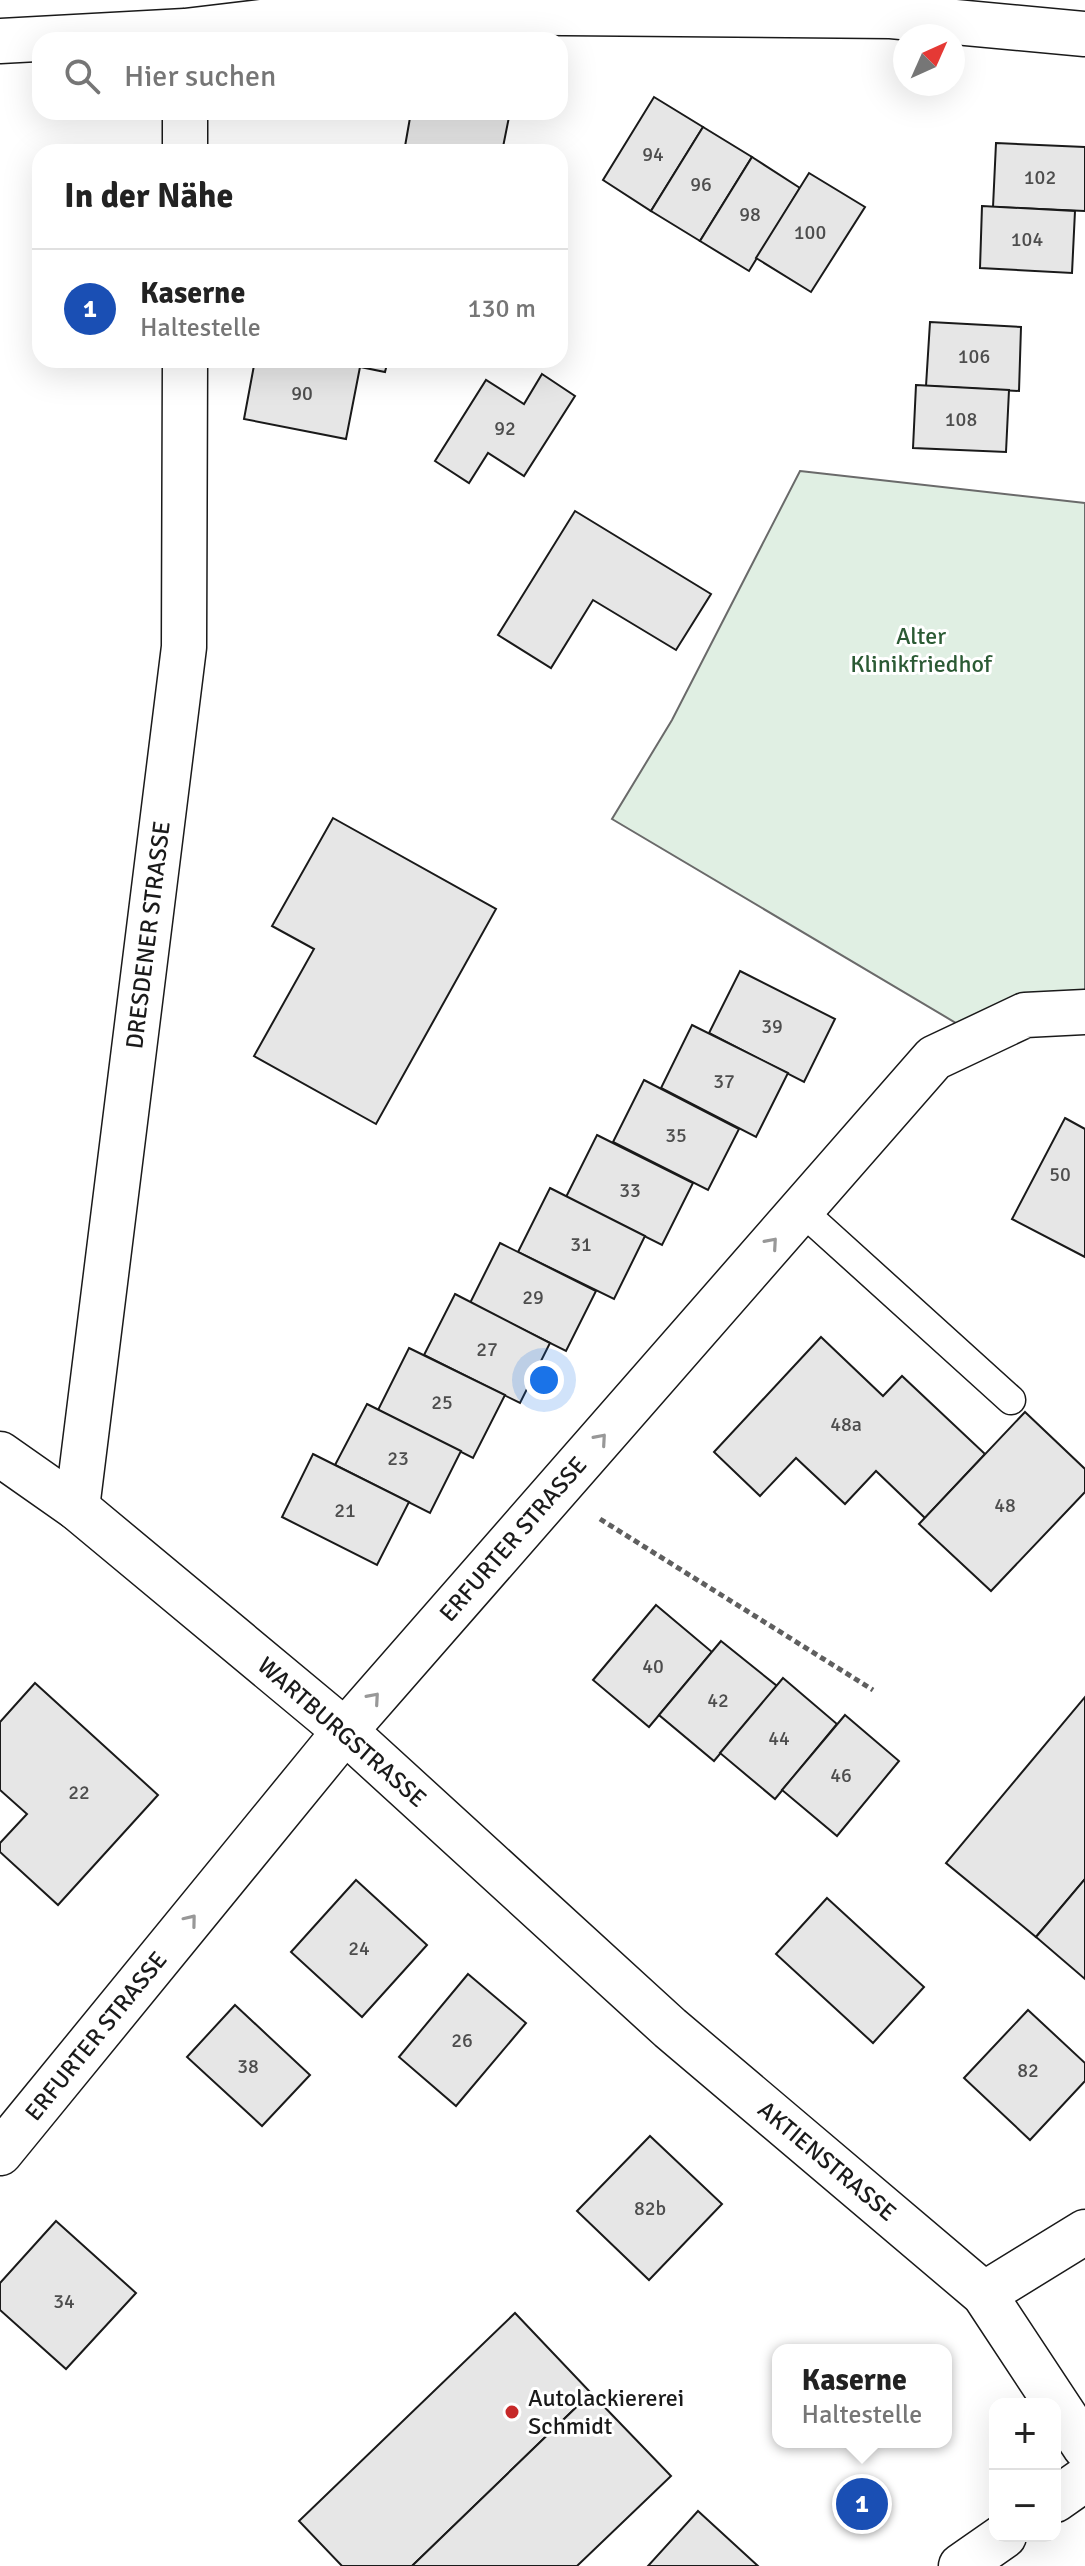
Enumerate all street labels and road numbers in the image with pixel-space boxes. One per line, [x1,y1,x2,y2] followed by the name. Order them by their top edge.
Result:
[119,819,177,1051] street label: DRESDENER STRASSE
[433,1450,593,1628] street label: ERFURTER STRASSE
[251,1650,433,1814] street label: WARTBURGSTRASSE
[18,1945,174,2127] street label: ERFURTER STRASSE
[752,2094,902,2228] street label: AKTIENSTRASSE

